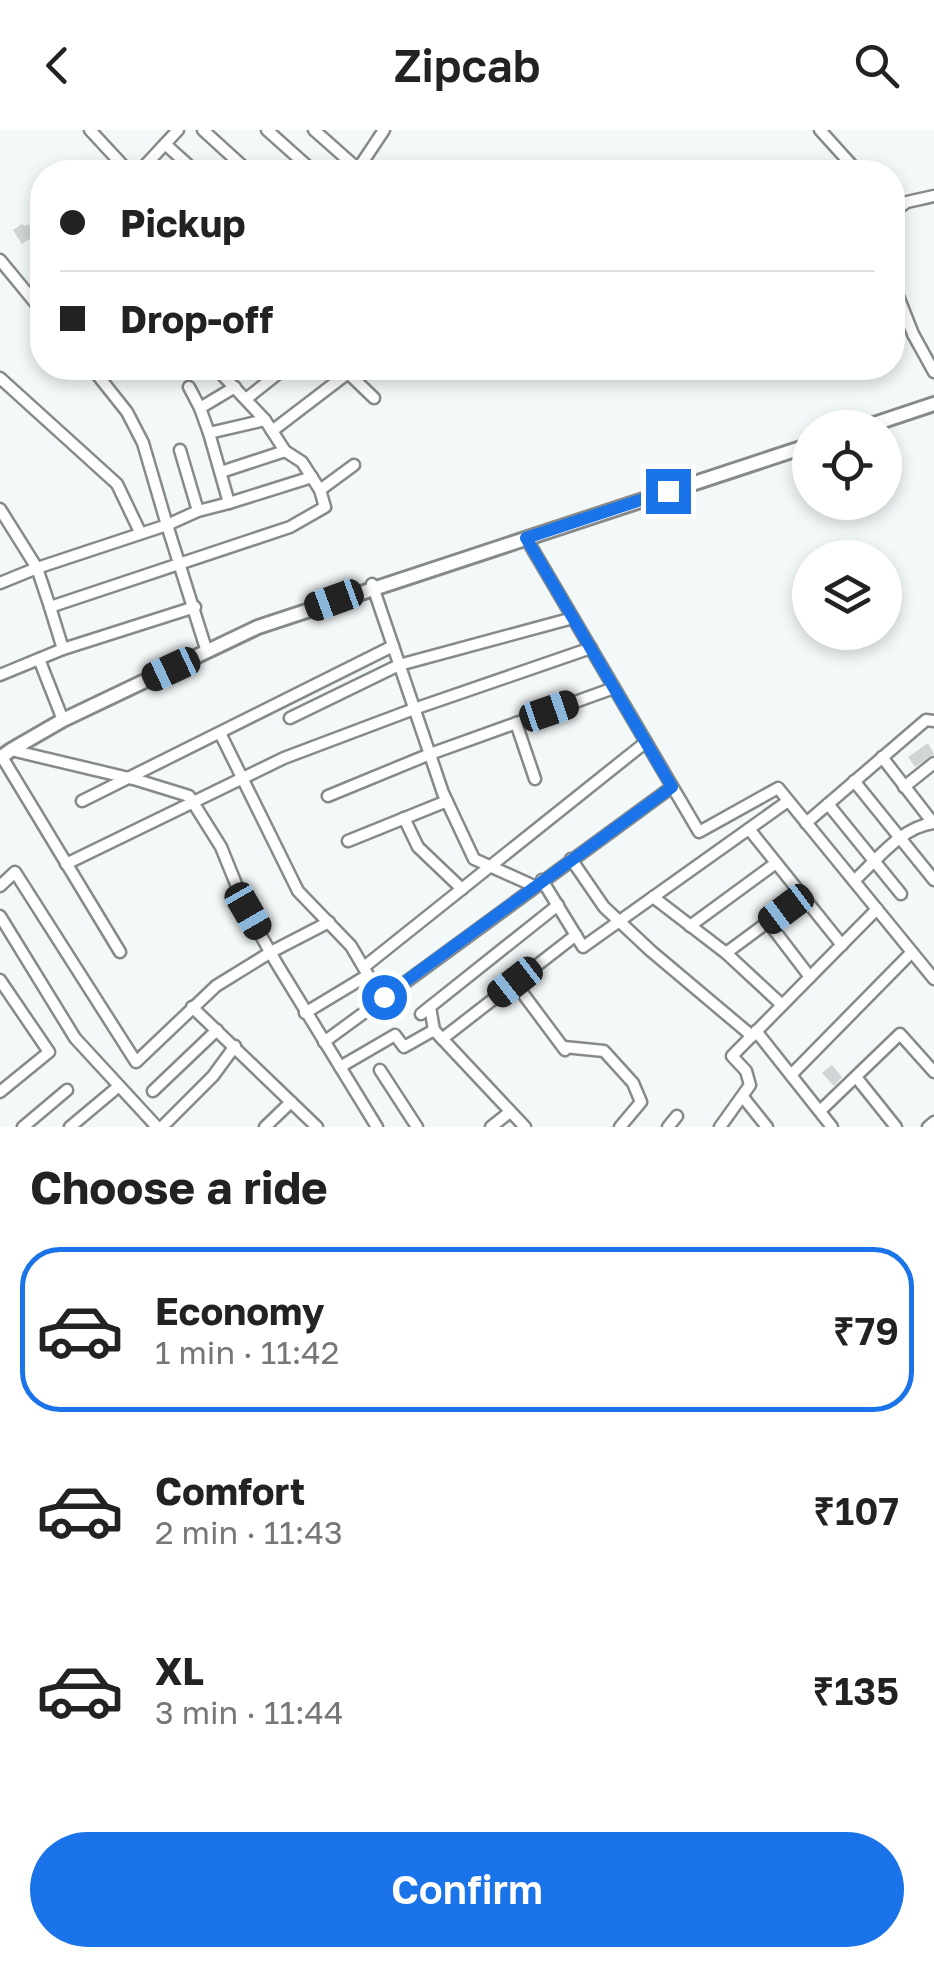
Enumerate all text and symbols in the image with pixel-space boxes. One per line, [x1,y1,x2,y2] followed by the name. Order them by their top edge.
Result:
[30,38,85,93] icon: back
[394,38,540,92] text: Zipcab
[849,38,904,93] icon: search
[120,200,246,245] text: Pickup
[120,296,273,341] text: Drop-off
[792,410,902,650] map controls
[792,410,902,520] button: locate
[646,469,691,514] route end
[792,540,902,650] button: layers
[301,576,367,624] car
[137,643,205,695] car
[516,687,582,735] car
[220,878,276,944] car
[753,879,819,939] car
[482,952,548,1012] car
[362,975,407,1020] route start
[30,1160,328,1214] text: Choose a ride
[35,1285,125,1375] icon: car
[155,1288,324,1333] text: Economy
[833,1308,899,1353] text: ₹79
[155,1333,339,1371] text: 1 min · 11:42
[35,1465,125,1555] icon: car
[155,1468,305,1513] text: Comfort
[813,1488,899,1533] text: ₹107
[155,1513,343,1551] text: 2 min · 11:43
[35,1645,125,1735] icon: car
[155,1648,204,1693] text: XL
[812,1668,899,1713] text: ₹135
[155,1693,344,1731] text: 3 min · 11:44
[30,1832,904,1947] button: Confirm

